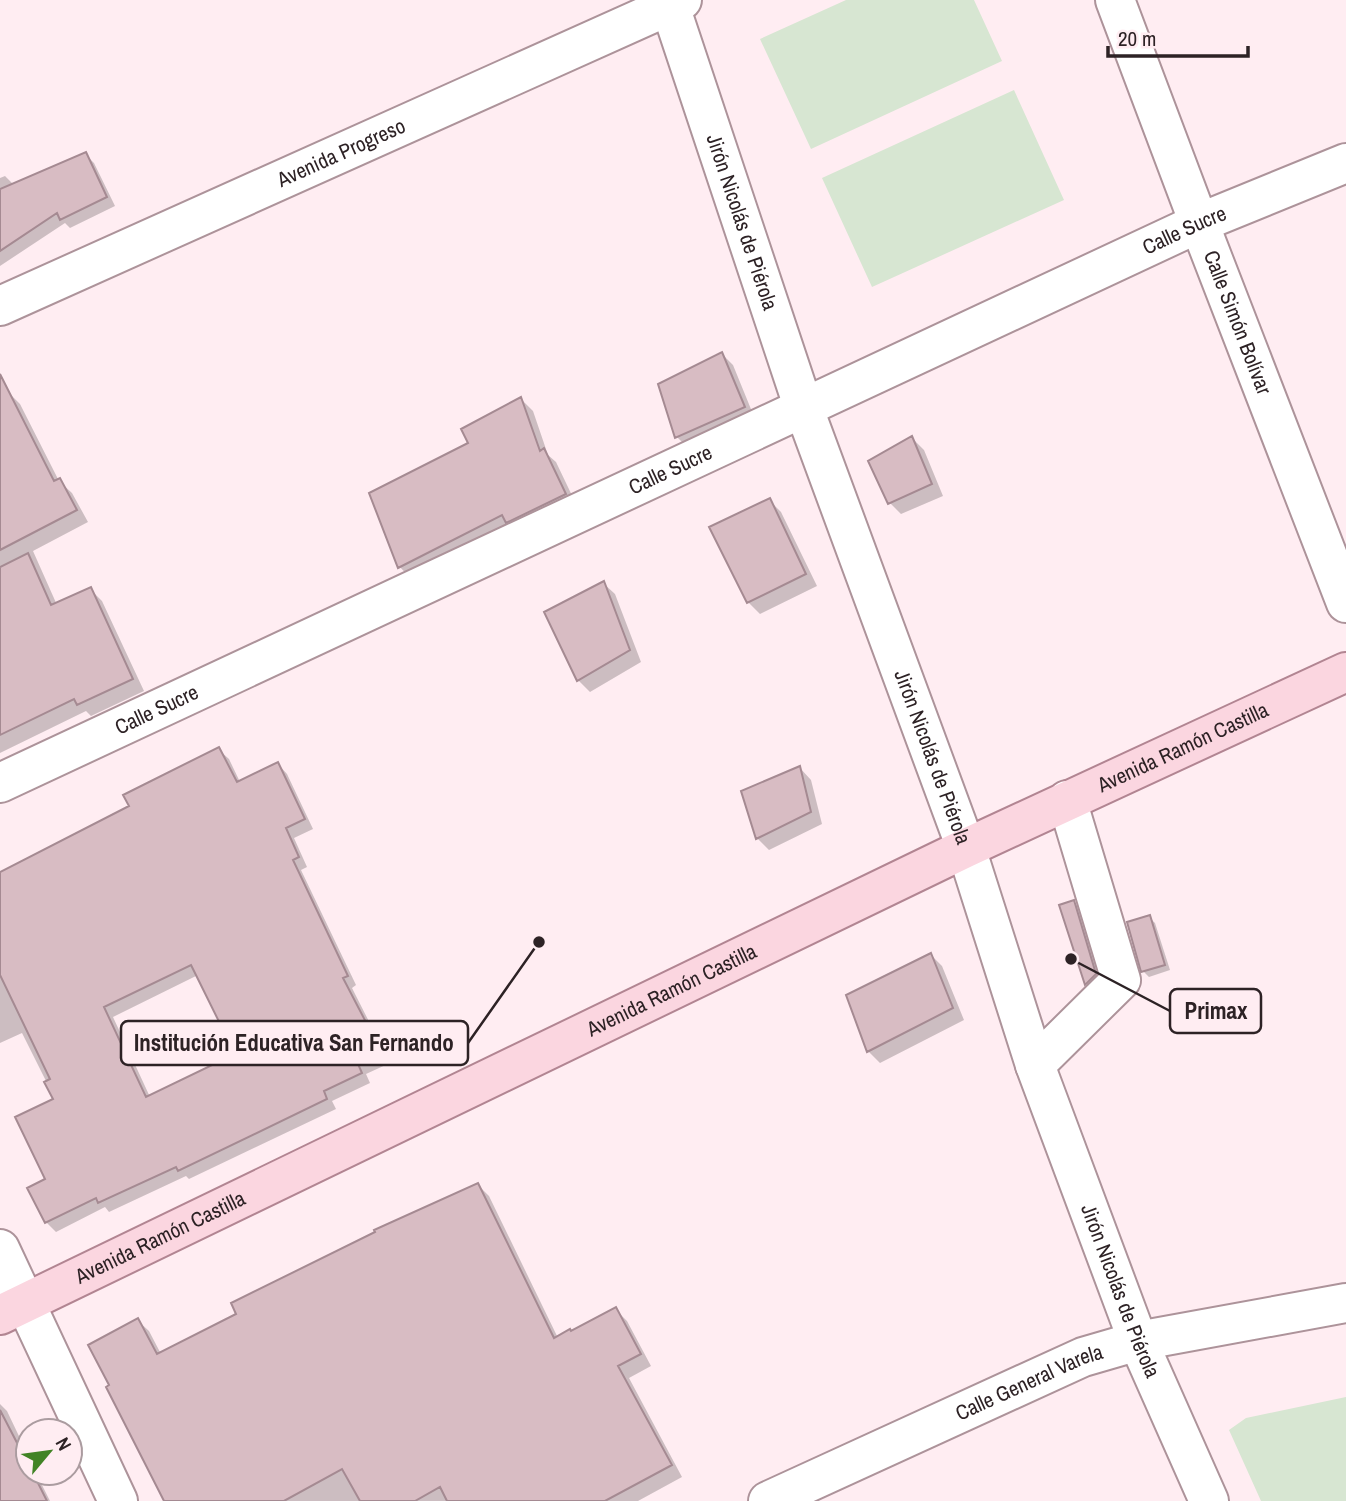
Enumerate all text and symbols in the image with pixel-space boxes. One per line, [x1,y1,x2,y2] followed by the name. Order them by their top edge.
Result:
[1108,14,1248,58] scale bar
[1118,24,1156,53] text: 20 m
[271,111,410,194] street label: Avenida Progreso
[700,130,785,314] street label: Jirón Nicolás de Piérola
[1138,198,1230,261] street label: Calle Sucre
[1197,246,1279,399] street label: Calle Simón Bolívar
[624,437,717,501] street label: Calle Sucre
[887,666,978,849] street label: Jirón Nicolás de Piérola
[110,677,203,741] street label: Calle Sucre
[1092,695,1273,800] street label: Avenida Ramón Castilla
[581,936,762,1044] street label: Avenida Ramón Castilla
[1170,989,1261,1033] callout: Primax
[1185,995,1248,1026] text: Primax
[121,1021,468,1065] callout: Institución Educativa San Fernando
[134,1027,454,1058] text: Institución Educativa San Fernando
[69,1183,250,1291] street label: Avenida Ramón Castilla
[1074,1200,1168,1382] street label: Jirón Nicolás de Piérola
[951,1337,1106,1427] street label: Calle General Varela
[14,1417,84,1487] north arrow
[50,1433,78,1455] text: N

